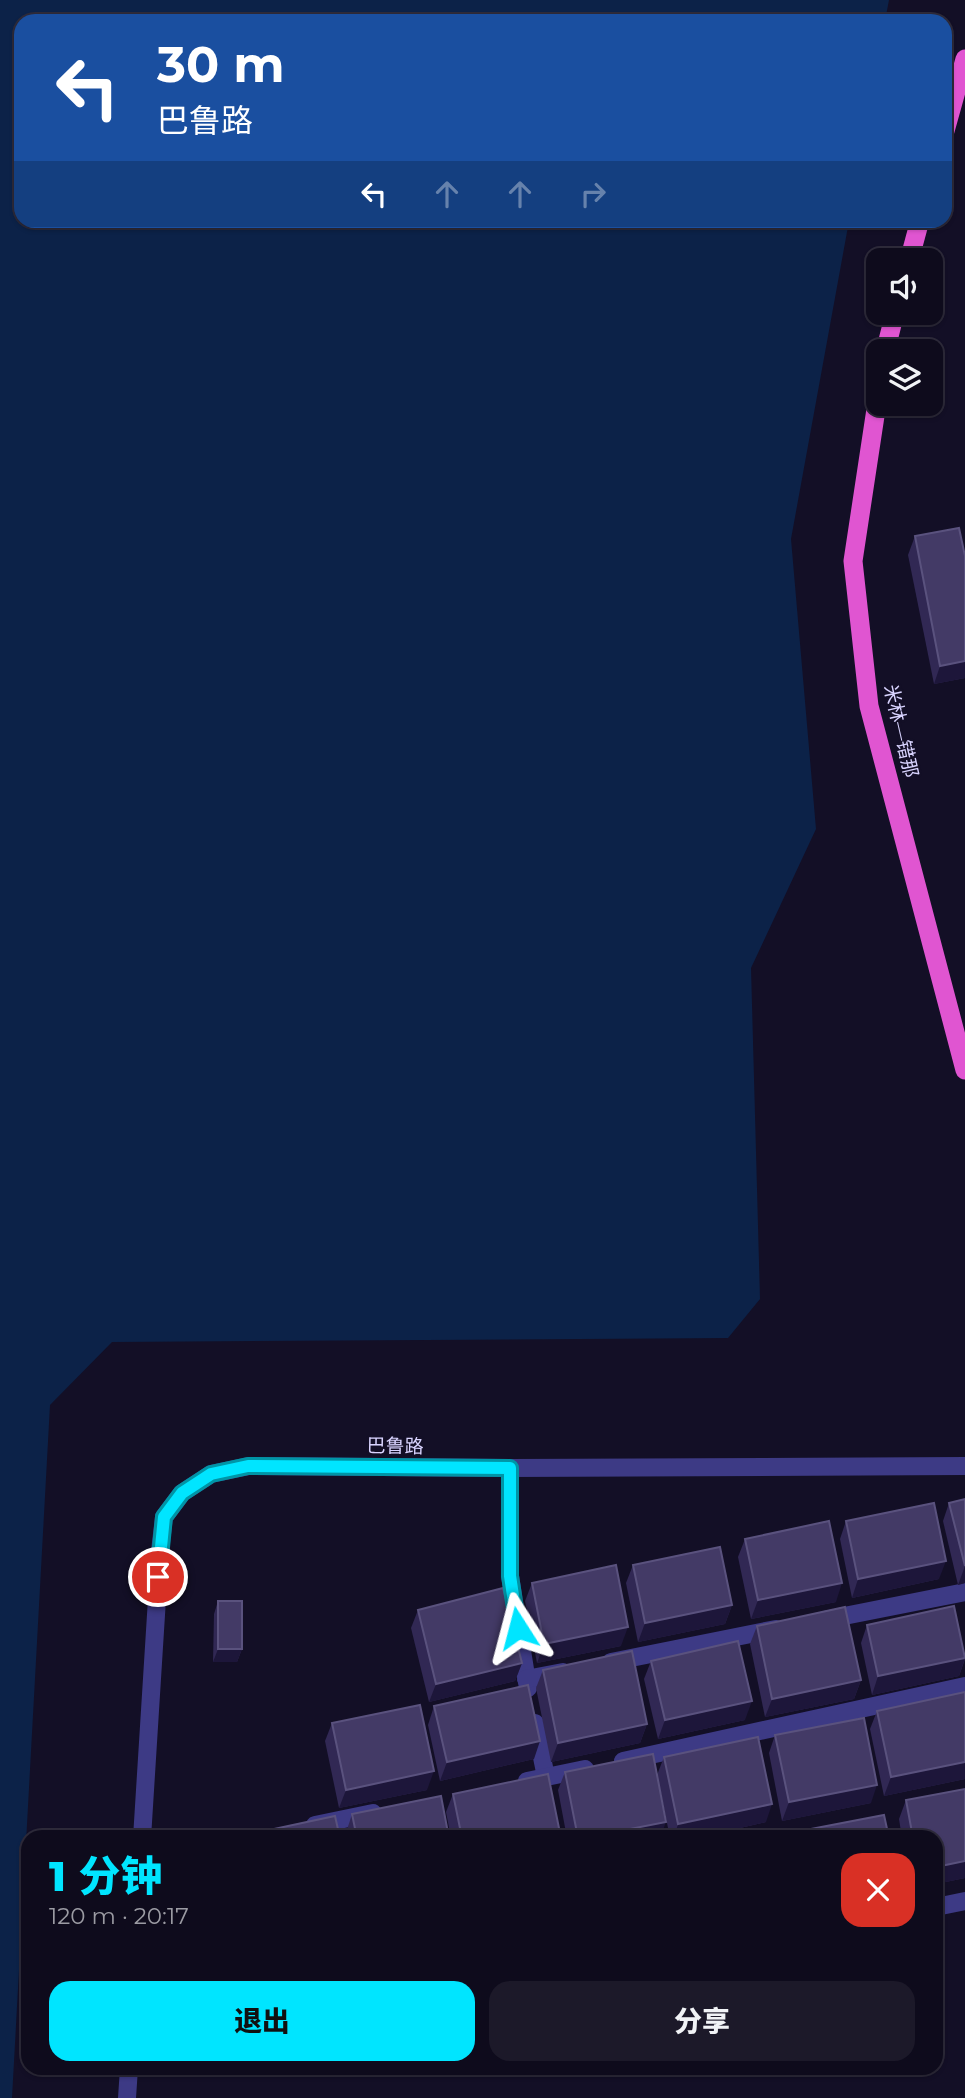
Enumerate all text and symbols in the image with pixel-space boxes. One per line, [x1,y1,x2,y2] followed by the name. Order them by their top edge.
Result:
[157,35,285,94] text: 30 m
[42,42,133,133] icon: left
[157,101,253,140] text: 巴鲁路
[355,175,393,213] icon: left
[428,175,466,213] icon: ahead
[501,175,539,213] icon: ahead
[574,175,612,213] icon: right
[866,248,943,416] map controls
[866,248,943,325] button: sound
[866,339,943,416] button: layers
[879,682,923,780] street label: 米林—错那
[366,1434,424,1458] street label: 巴鲁路
[128,1547,188,1607] pin
[139,1558,177,1596] icon: arrive
[481,1591,555,1665] position arrow
[49,1850,162,1902] text: 1 分钟
[841,1853,915,1927] button: close
[49,1902,189,1930] text: 120 m · 20:17
[49,1981,475,2061] button: 退出
[489,1981,915,2061] button: 分享

